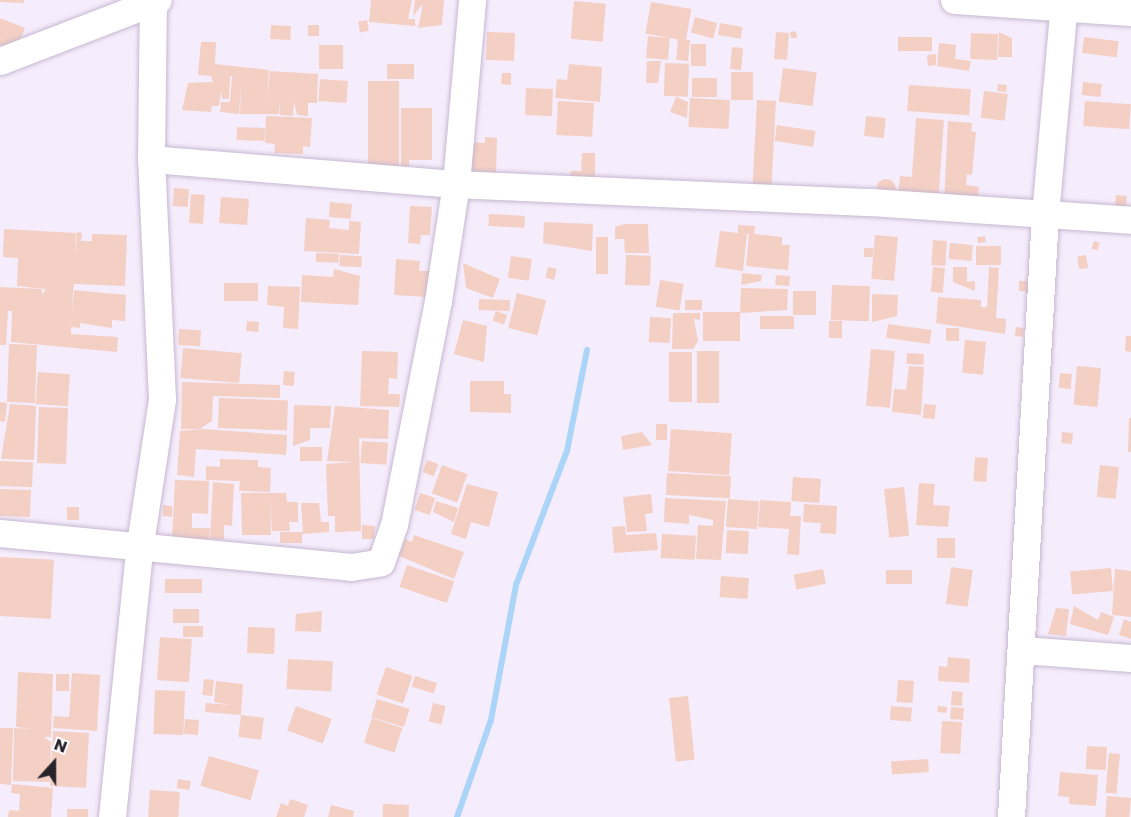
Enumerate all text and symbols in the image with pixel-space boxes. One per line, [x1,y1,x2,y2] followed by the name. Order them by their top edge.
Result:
[24,733,84,793] north arrow
[51,733,70,759] text: N

